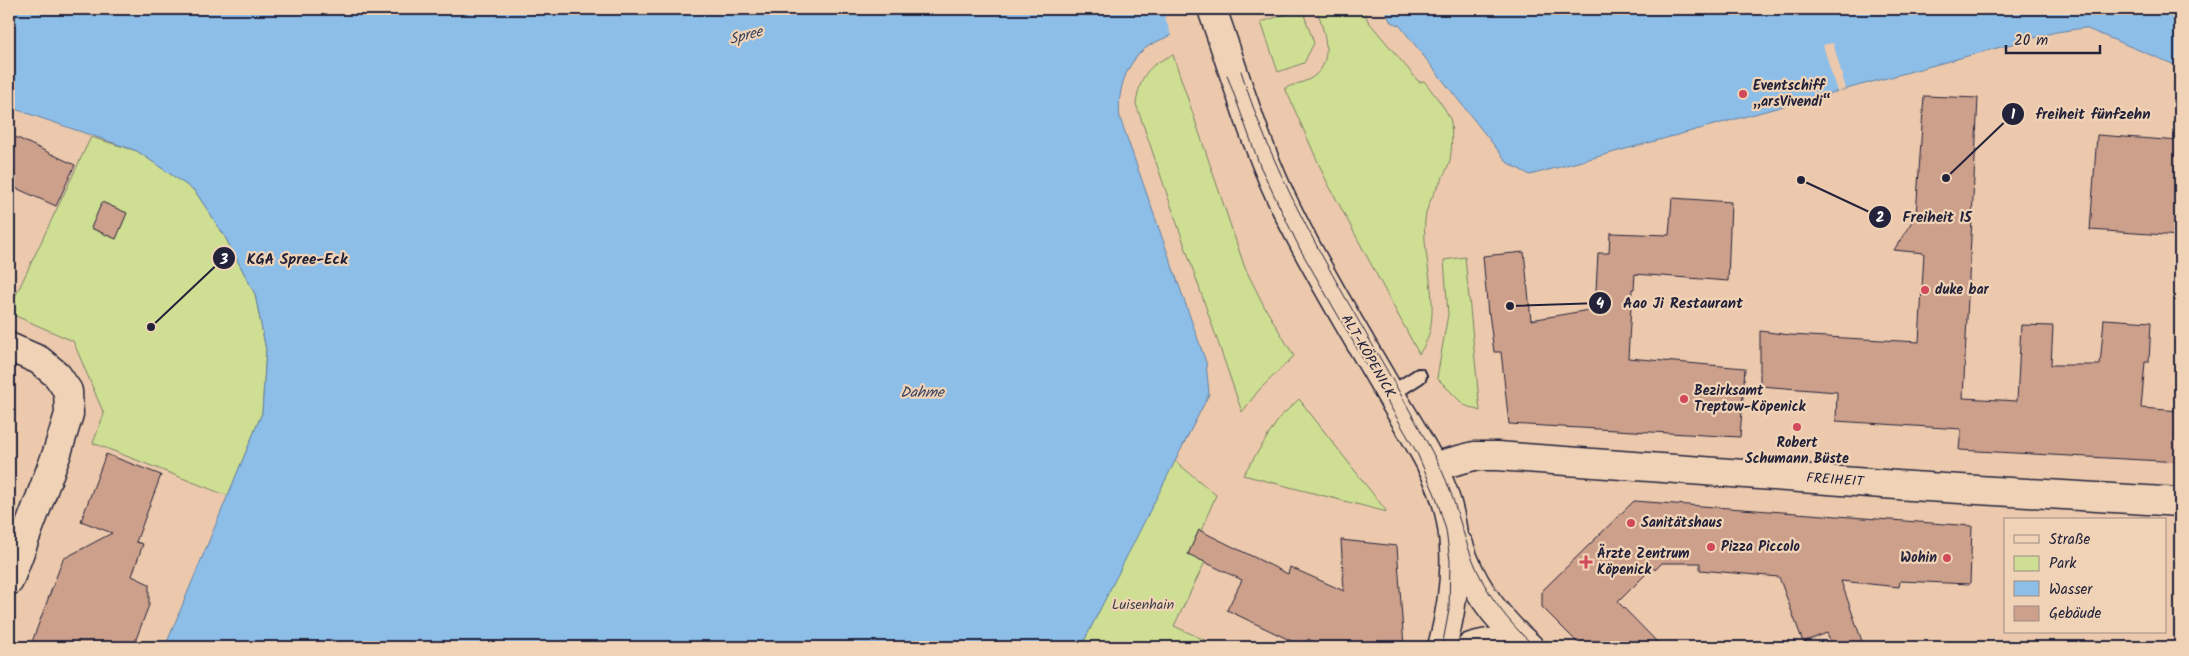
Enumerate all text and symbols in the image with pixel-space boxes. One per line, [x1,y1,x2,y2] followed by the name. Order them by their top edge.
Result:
[727,20,767,52] water label: Spree
[2006,22,2100,54] scale bar
[2014,29,2048,53] text: 20 m
[1753,75,1831,113] place label: Eventschiff „arsVivendi“
[1737,88,1749,100] marker: Eventschiff „arsVivendi“
[2000,99,2160,129] callout: freiheit fünfzehn
[2011,103,2016,127] text: 1
[2035,103,2151,127] text: freiheit fünfzehn
[1868,202,1982,232] callout: Freiheit 15
[1876,206,1885,230] text: 2
[1902,206,1973,230] text: Freiheit 15
[212,243,358,273] callout: KGA Spree-Eck
[219,248,228,272] text: 3
[247,248,348,272] text: KGA Spree-Eck
[1935,279,1990,301] place label: duke bar
[1919,284,1931,296] marker: duke bar
[1588,288,1753,318] callout: Aao Ji Restaurant
[1596,292,1604,316] text: 4
[1623,292,1743,316] text: Aao Ji Restaurant
[1335,310,1401,402] street label: ALT-KÖPENICK
[1694,380,1806,418] place label: Bezirksamt Treptow-Köpenick
[900,381,945,405] water label: Dahme
[1678,393,1690,405] marker: Bezirksamt Treptow-Köpenick
[1791,421,1803,433] marker: Robert Schumann Büste
[1745,432,1849,470] place label: Robert Schumann Büste
[1806,467,1866,493] street label: FREIHEIT
[1641,512,1723,534] place label: Sanitätshaus
[1625,517,1637,529] marker: Sanitätshaus
[2004,518,2166,634] legend
[2049,528,2091,552] text: Straße
[1721,536,1800,558] place label: Pizza Piccolo
[1705,541,1717,553] marker: Pizza Piccolo
[1597,543,1690,581] place label: Ärzte Zentrum Köpenick
[1900,547,1937,569] place label: Wohin
[1941,552,1953,564] marker: Wohin
[2049,552,2077,576] text: Park
[1579,555,1593,569] marker: Ärzte Zentrum Köpenick
[2049,578,2093,602] text: Wasser
[1112,594,1174,616] park label: Luisenhain
[2049,602,2102,626] text: Gebäude

